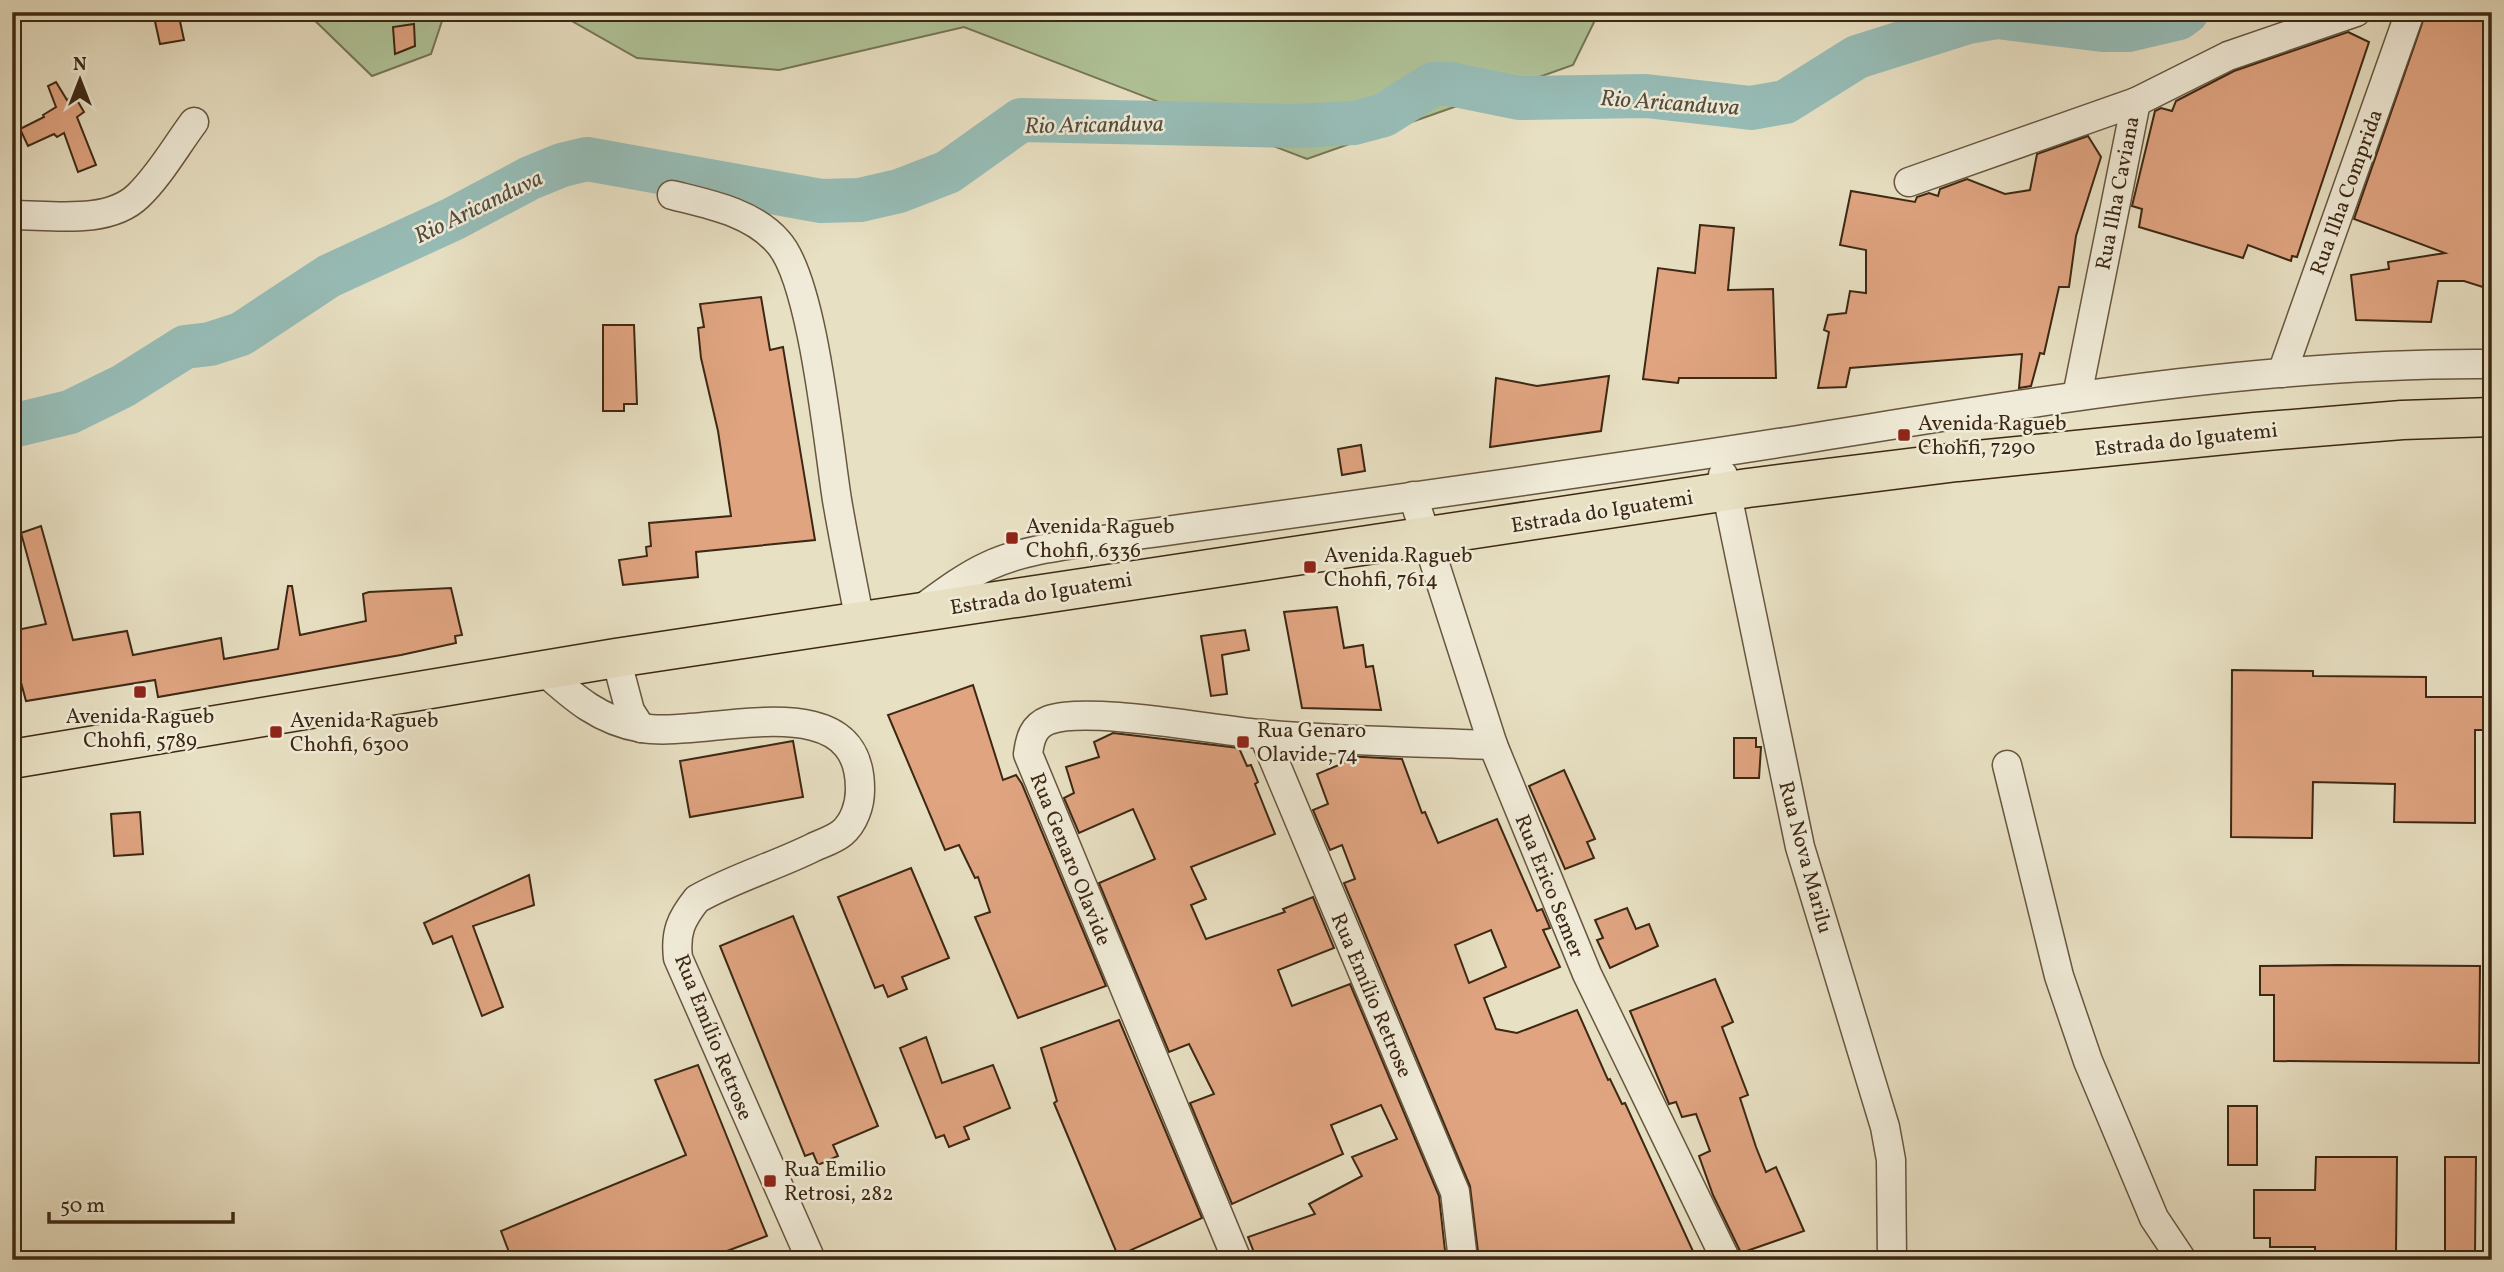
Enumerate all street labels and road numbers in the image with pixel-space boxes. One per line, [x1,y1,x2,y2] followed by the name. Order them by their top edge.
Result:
[2304,105,2391,280] street label: Rua Ilha Comprida
[2089,114,2148,273] street label: Rua Ilha Caviana
[2093,416,2279,465] street label: Estrada do Iguatemi
[1509,484,1695,541] street label: Estrada do Iguatemi
[948,566,1134,623] street label: Estrada do Iguatemi
[1022,769,1118,950] street label: Rua Genaro Olavide
[1770,778,1839,937] street label: Rua Nova Marilu
[1507,811,1591,963] street label: Rua Erico Semer
[1323,909,1418,1083] street label: Rua Emílio Retrose
[666,950,759,1125] street label: Rua Emílio Retrose

